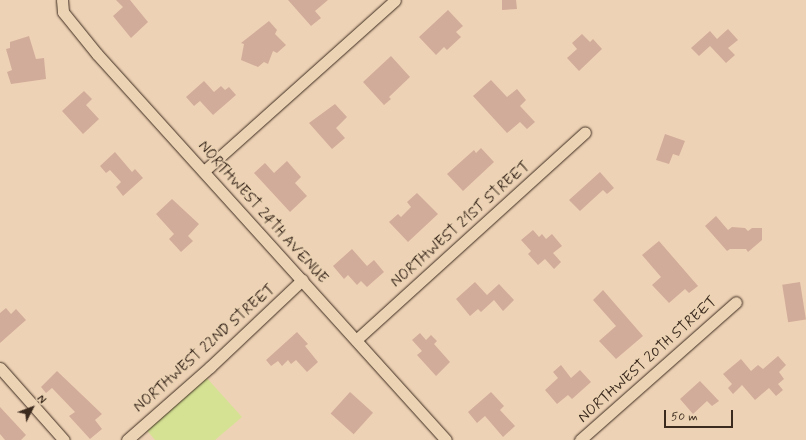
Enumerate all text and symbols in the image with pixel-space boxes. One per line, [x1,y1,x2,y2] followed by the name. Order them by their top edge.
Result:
[193,138,331,288] street label: NORTHWEST 24TH AVENUE
[387,157,535,293] street label: NORTHWEST 21ST STREET
[130,280,280,418] street label: NORTHWEST 22ND STREET
[574,292,722,428] street label: NORTHWEST 20TH STREET
[12,388,52,428] north arrow
[33,393,49,407] text: N
[666,402,735,428] scale bar
[671,409,698,425] text: 50 m

